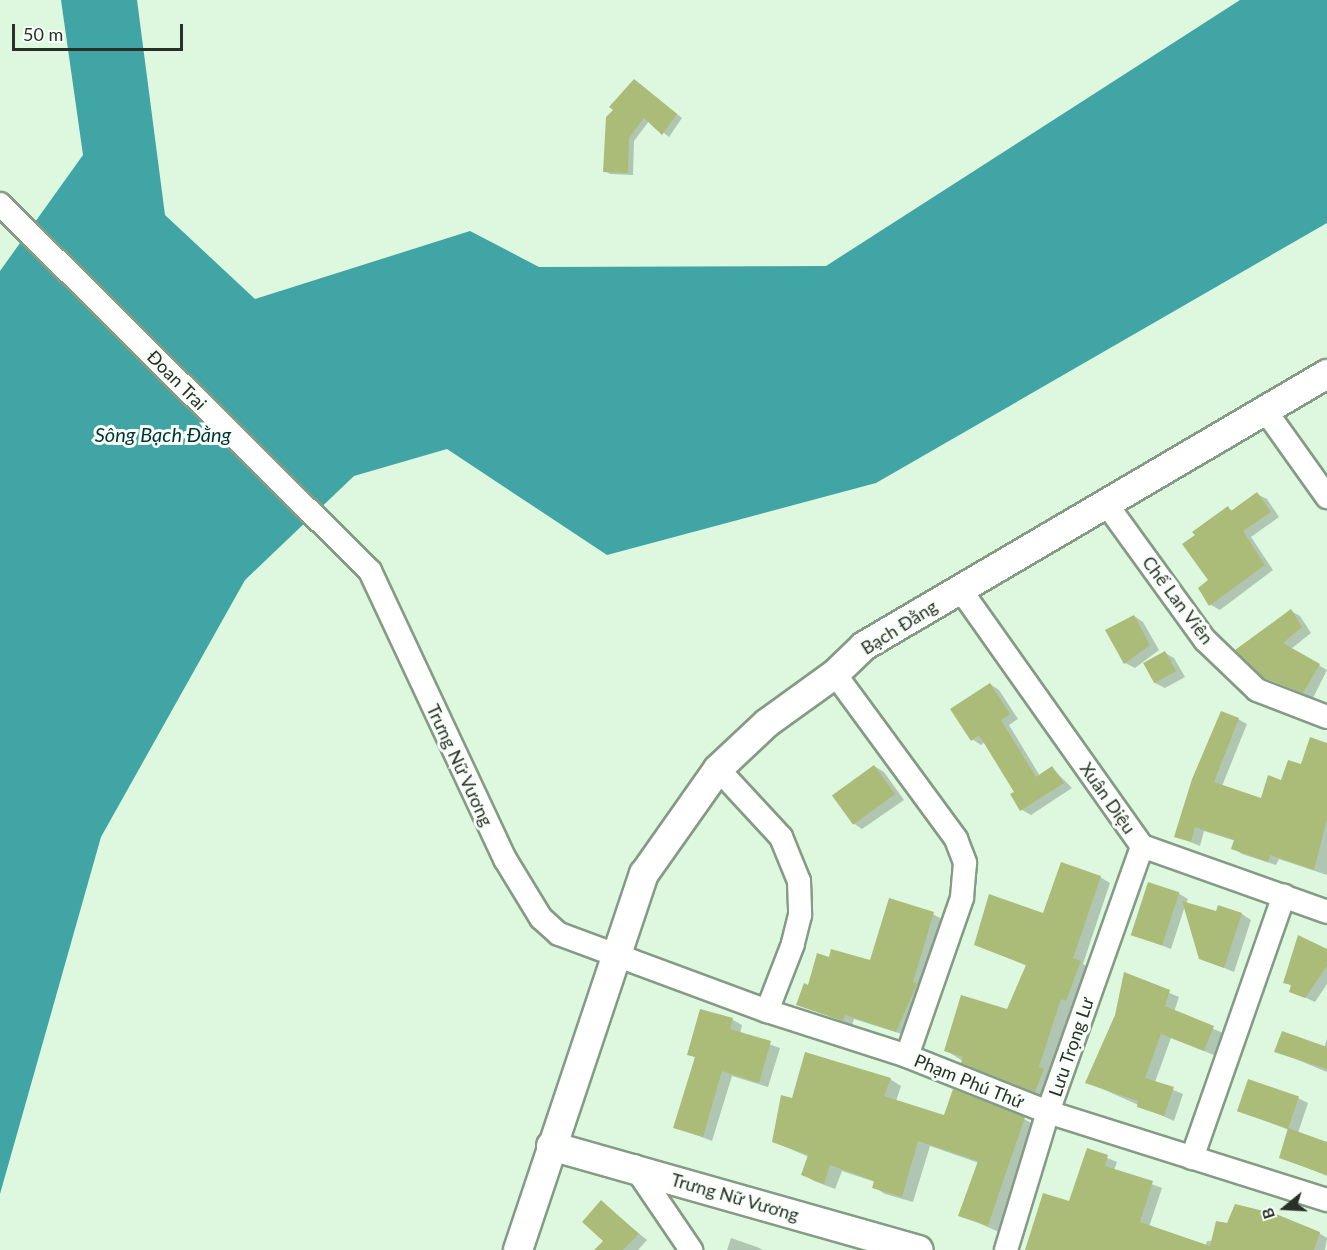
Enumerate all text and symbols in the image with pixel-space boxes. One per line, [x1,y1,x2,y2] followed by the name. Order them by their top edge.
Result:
[15,12,186,50] scale bar
[23,23,63,45] text: 50 m
[143,346,211,414] street label: Đoan Trai
[95,422,231,446] water label: Sông Bạch Đằng
[1138,552,1218,648] street label: Chế Lan Viên
[857,595,941,659] street label: Bạch Đằng
[422,700,498,830] street label: Trưng Nữ Vương
[1076,758,1140,838] street label: Xuân Diệu
[1044,994,1098,1100] street label: Lưu Trọng Lư
[911,1049,1027,1113] street label: Phạm Phú Thứ
[668,1168,802,1226] street label: Trưng Nữ Vương
[1255,1178,1315,1238] north arrow
[1257,1206,1278,1222] text: B

